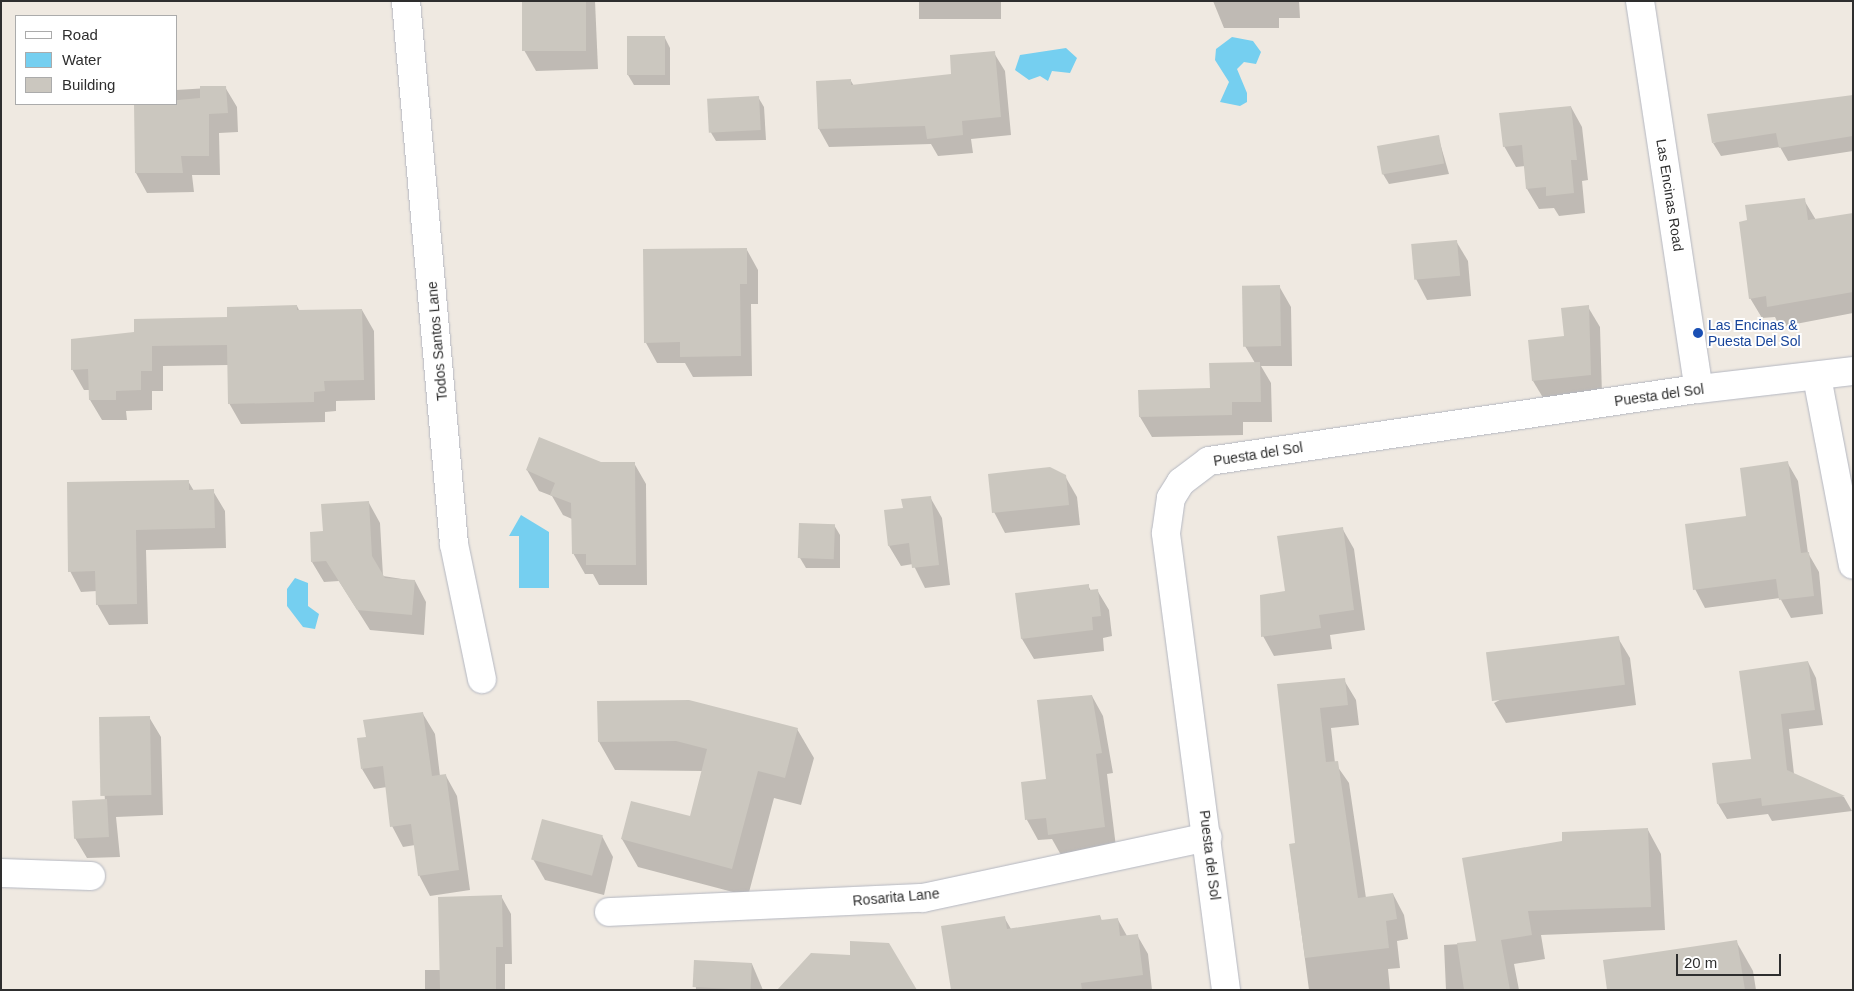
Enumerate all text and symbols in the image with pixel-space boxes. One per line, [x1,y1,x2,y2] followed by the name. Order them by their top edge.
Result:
[15,15,178,105] legend
[62,26,98,43] text: Road
[62,51,101,68] text: Water
[62,76,115,93] text: Building
[1653,138,1687,252] street label: Las Encinas Road
[423,281,451,401] street label: Todos Santos Lane
[1708,317,1801,350] place label: Las Encinas & Puesta Del Sol
[1692,327,1704,339] marker: Las Encinas & Puesta Del Sol
[1613,380,1705,410] street label: Puesta del Sol
[1212,439,1304,469] street label: Puesta del Sol
[1196,809,1224,901] street label: Puesta del Sol
[852,885,940,909] street label: Rosarita Lane
[1679,944,1784,976] scale bar
[1684,954,1717,971] text: 20 m

